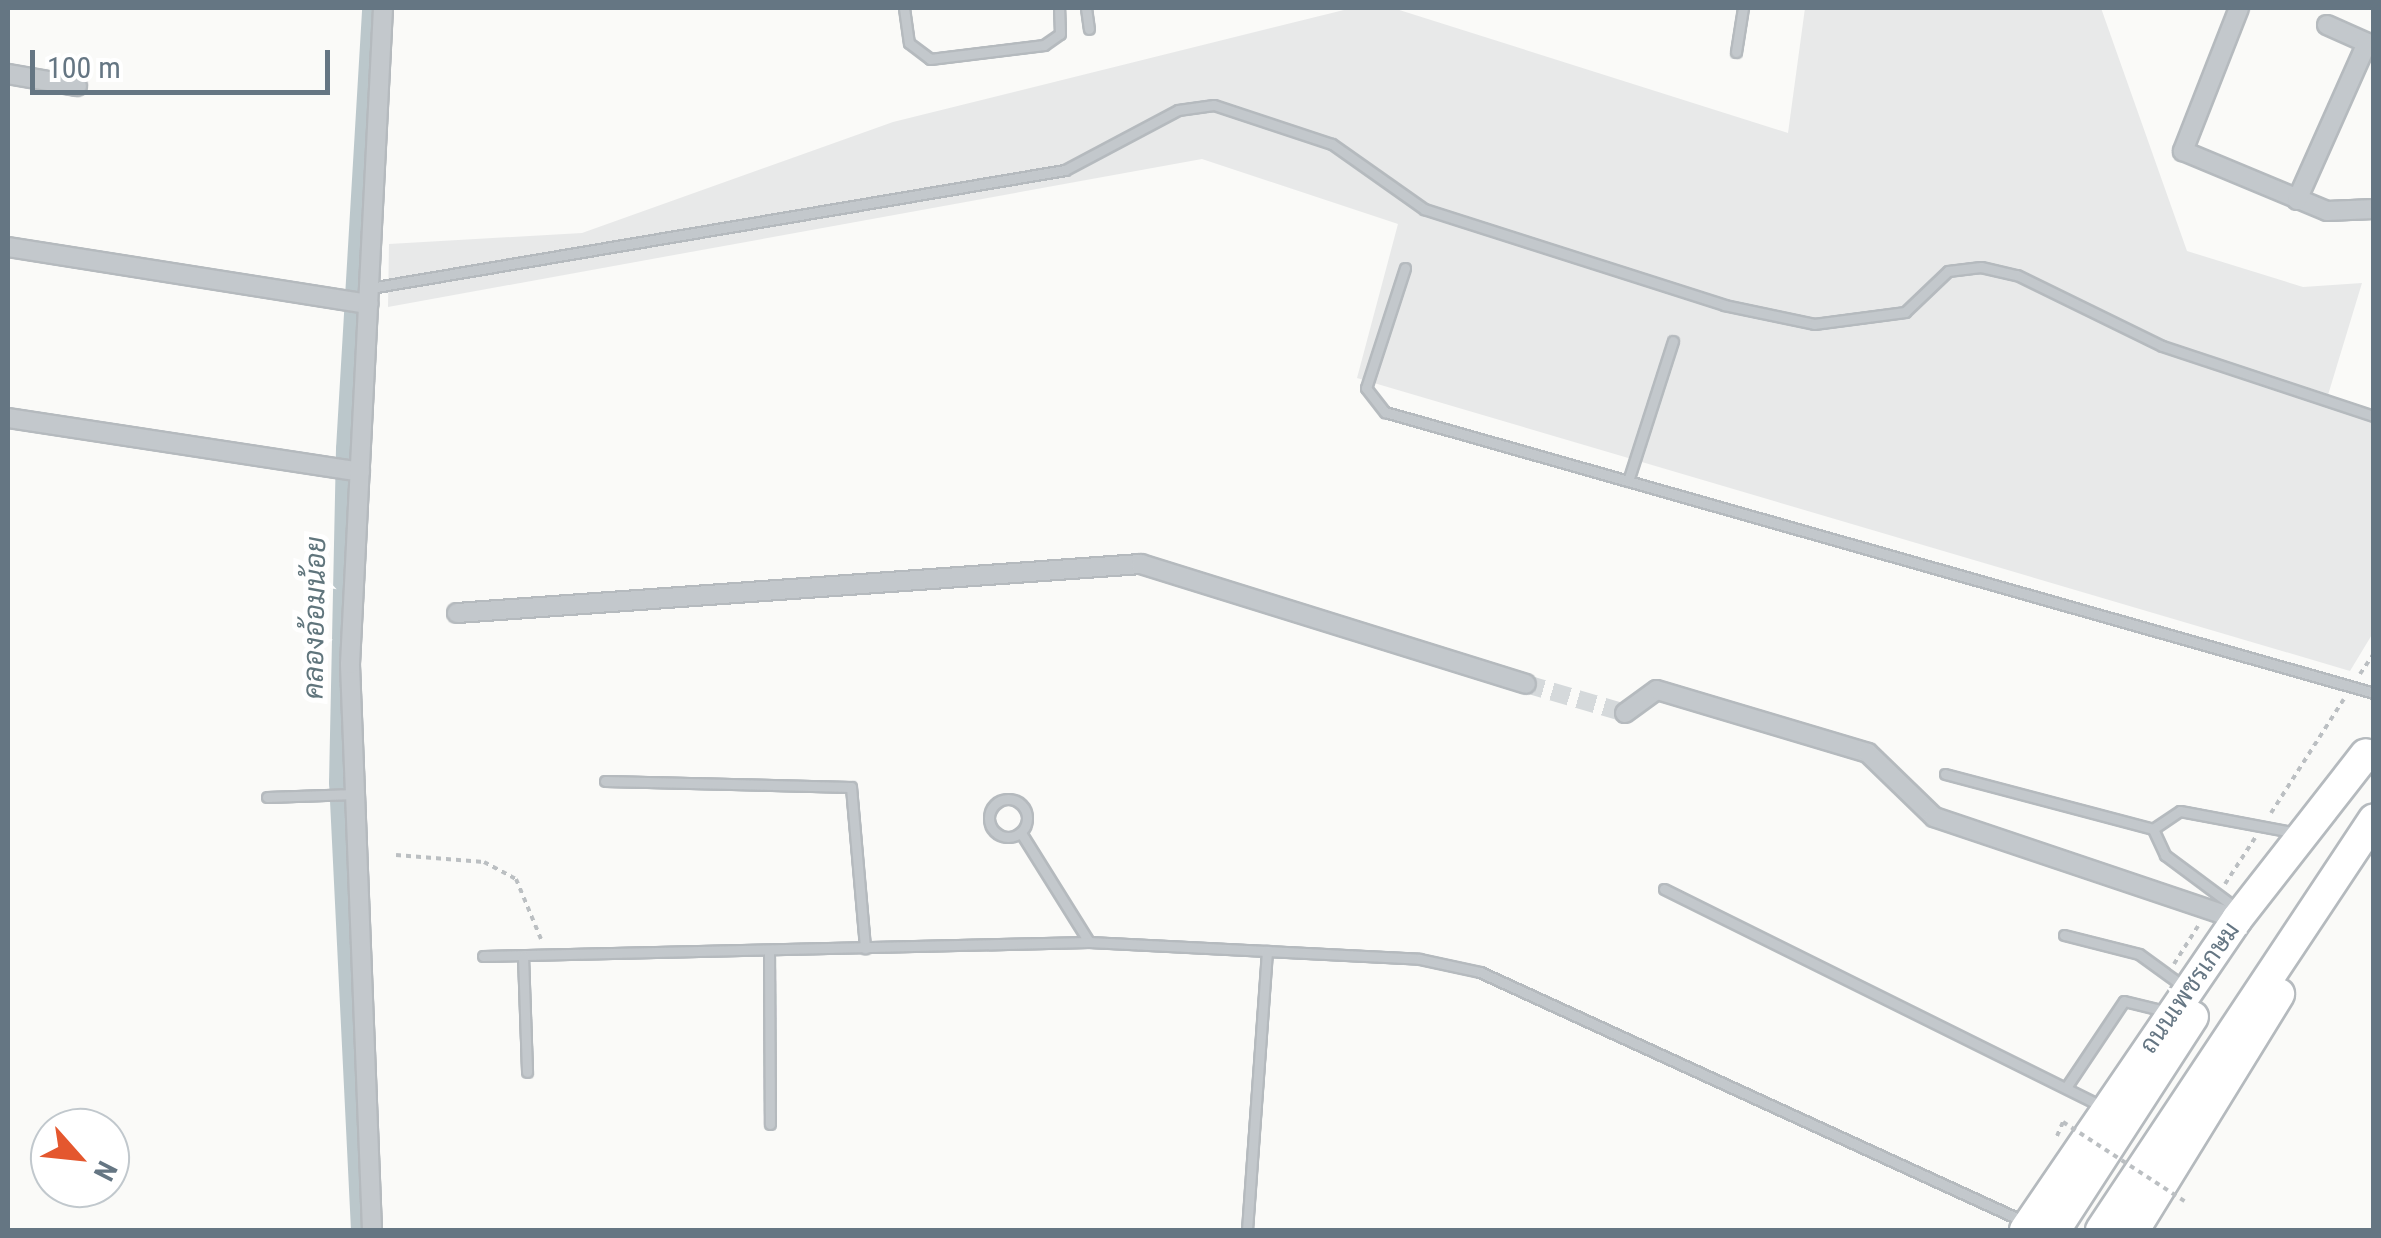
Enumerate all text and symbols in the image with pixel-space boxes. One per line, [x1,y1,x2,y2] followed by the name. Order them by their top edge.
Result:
[35,30,335,92] scale bar
[47,50,121,85] text: 100 m
[297,536,333,700] water label: คลองอ้อมน้อย
[2134,916,2246,1060] street label: ถนนเพชรเกษม
[30,1108,130,1208] north arrow
[87,1156,124,1186] text: N

